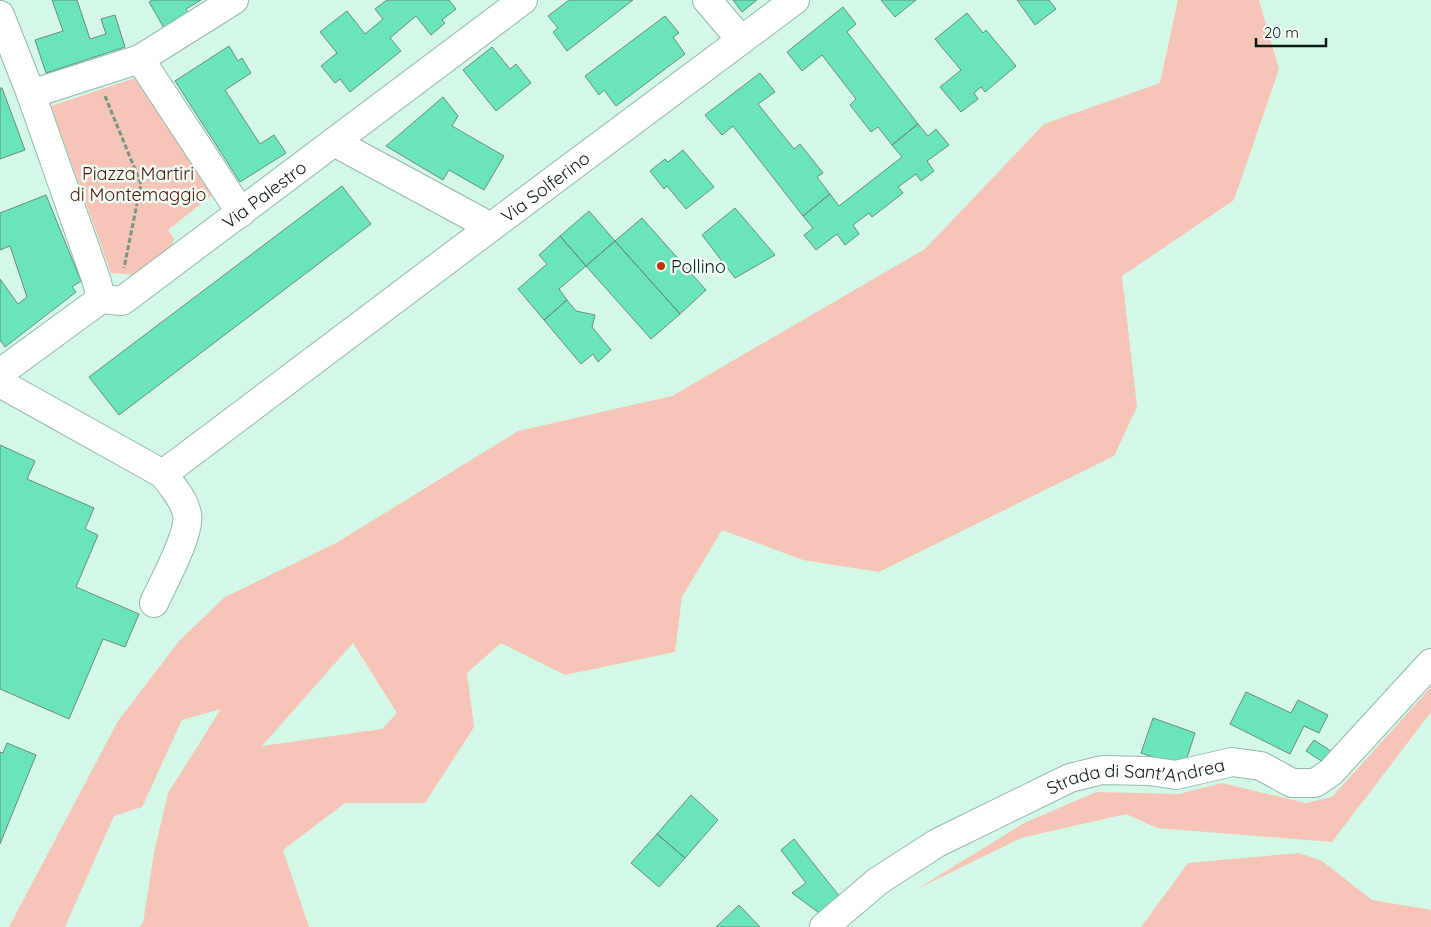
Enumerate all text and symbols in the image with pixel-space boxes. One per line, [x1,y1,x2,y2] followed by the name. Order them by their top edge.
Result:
[1256,15,1326,47] scale bar
[1264,23,1299,42] text: 20 m
[496,146,594,227] street label: Via Solferino
[217,155,311,233] street label: Via Palestro
[70,162,206,206] park label: Piazza Martiri di Montemaggio
[671,255,726,278] place label: Pollino
[655,260,667,272] marker: Pollino
[1042,753,1227,799] street label: Strada di Sant'Andrea

